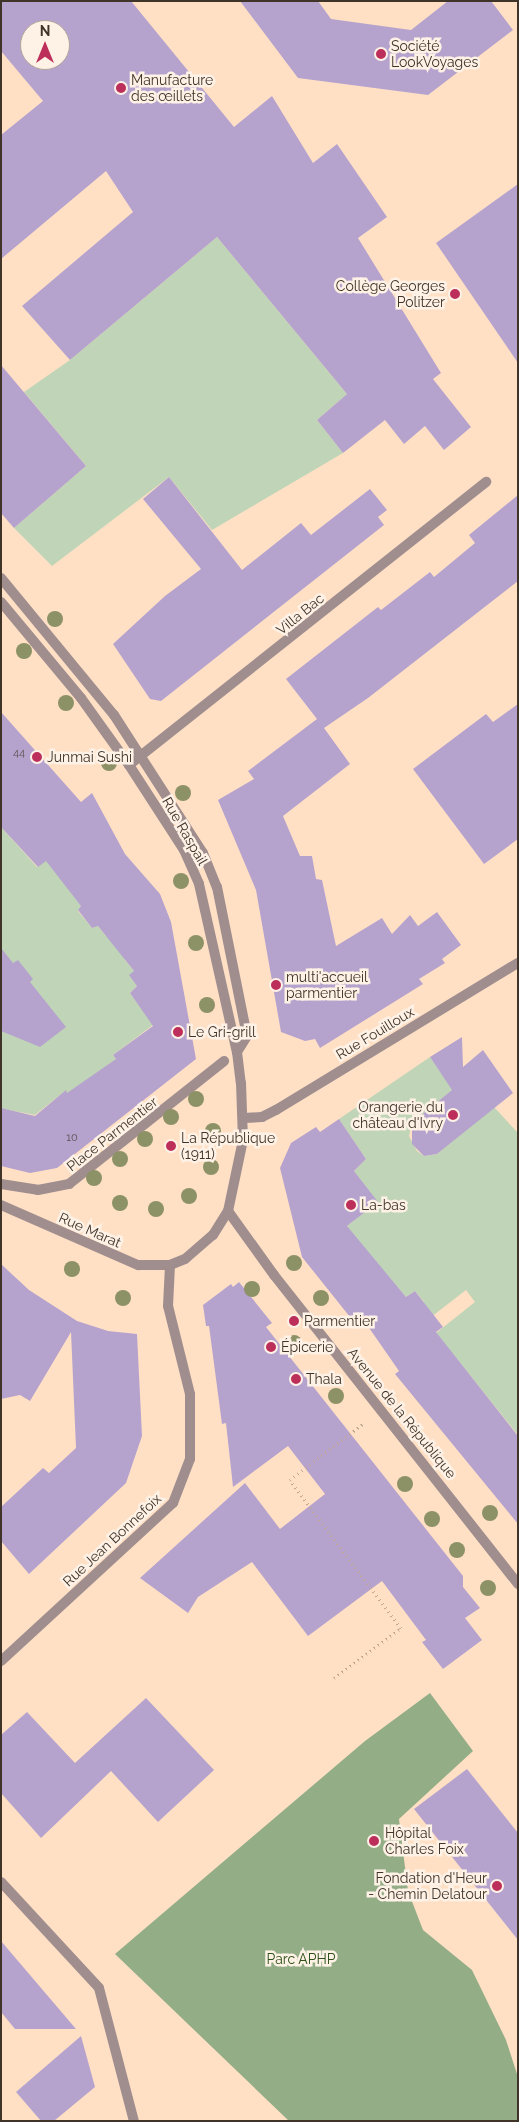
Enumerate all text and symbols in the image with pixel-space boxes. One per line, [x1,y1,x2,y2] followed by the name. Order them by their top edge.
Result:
[20,20,70,70] north arrow
[40,23,50,39] text: N
[391,38,478,70] place label: Société LookVoyages
[375,48,387,60] marker: Société LookVoyages
[131,72,213,104] place label: Manufacture des œillets
[115,82,127,94] marker: Manufacture des œillets
[336,278,445,310] place label: Collège Georges Politzer
[449,288,461,300] marker: Collège Georges Politzer
[273,590,327,638] street label: Villa Bac
[13,746,25,760] house number: 44
[47,749,132,765] place label: Junmai Sushi
[31,751,43,763] marker: Junmai Sushi
[159,794,211,868] street label: Rue Raspail
[286,969,368,1002] place label: multi'accueil parmentier
[270,979,282,991] marker: multi'accueil parmentier
[333,1003,417,1063] street label: Rue Fouilloux
[188,1024,256,1040] place label: Le Gri-grill
[172,1026,184,1038] marker: Le Gri-grill
[63,1093,161,1175] street label: Place Parmentier
[352,1099,443,1132] place label: Orangerie du château d'Ivry
[447,1109,459,1121] marker: Orangerie du château d'Ivry
[181,1130,275,1162] place label: La République (1911)
[66,1131,78,1145] house number: 10
[165,1140,177,1152] marker: La République (1911)
[361,1197,406,1213] place label: La-bas
[345,1199,357,1211] marker: La-bas
[56,1209,124,1251] street label: Rue Marat
[304,1313,375,1329] place label: Parmentier
[288,1315,300,1327] marker: Parmentier
[281,1339,333,1355] place label: Épicerie
[265,1341,277,1353] marker: Épicerie
[344,1344,460,1482] street label: Avenue de la République
[306,1371,342,1387] place label: Thala
[290,1373,302,1385] marker: Thala
[59,1490,165,1590] street label: Rue Jean Bonnefoix
[385,1825,464,1858] place label: Hôpital Charles Foix
[367,1834,381,1848] marker: Hôpital Charles Foix
[368,1870,487,1902] place label: Fondation d'Heur - Chemin Delatour
[491,1880,503,1892] marker: Fondation d'Heur - Chemin Delatour
[266,1951,336,1967] park label: Parc APHP

